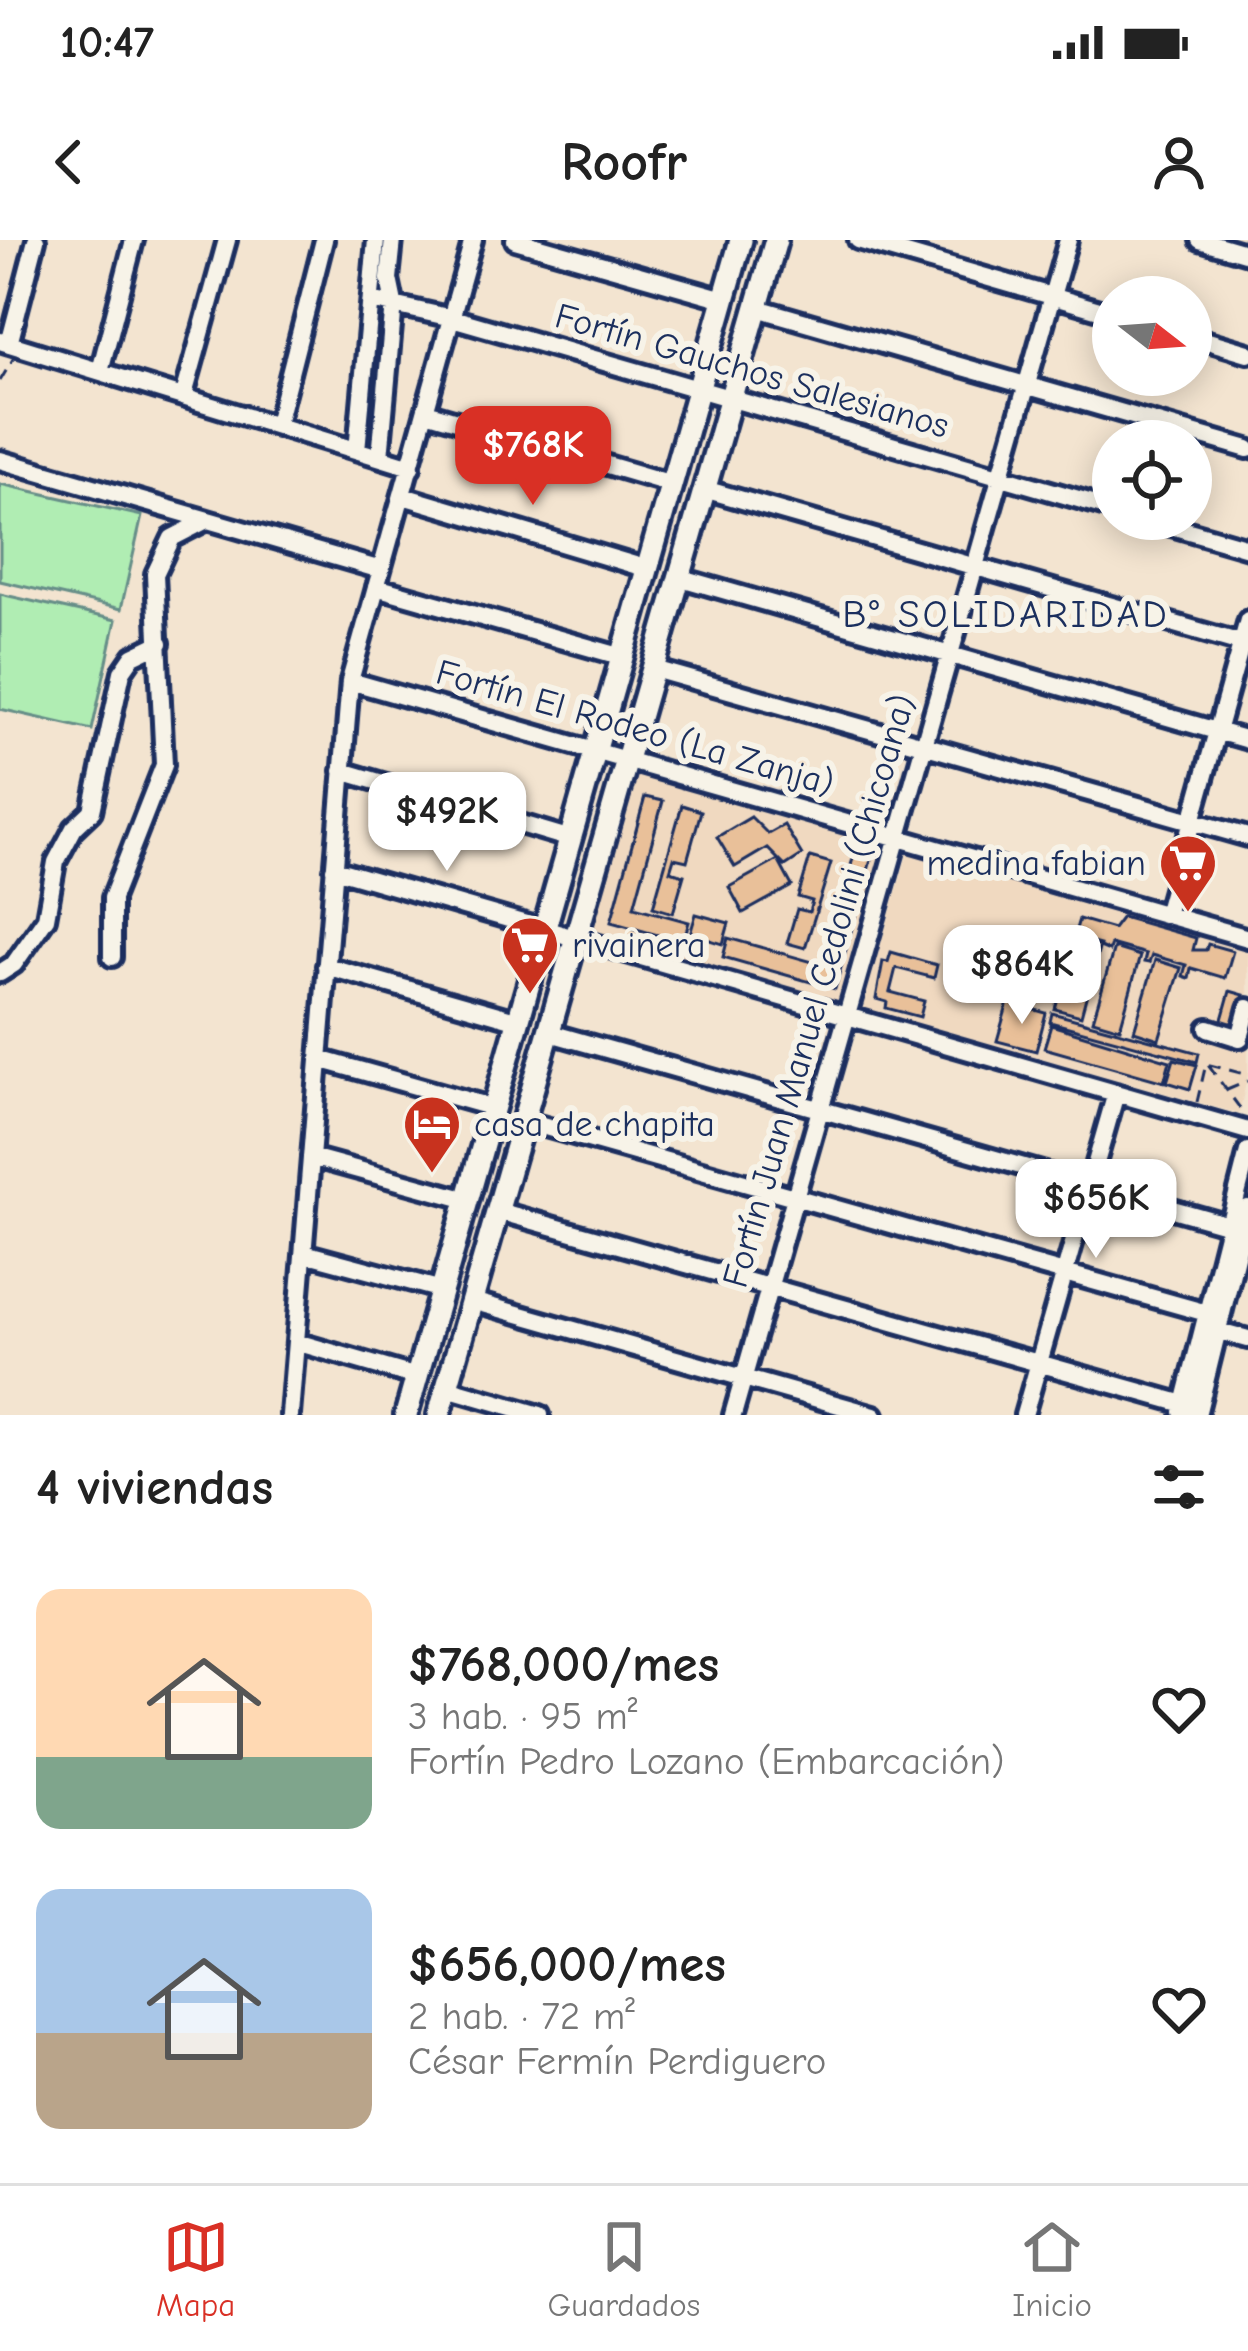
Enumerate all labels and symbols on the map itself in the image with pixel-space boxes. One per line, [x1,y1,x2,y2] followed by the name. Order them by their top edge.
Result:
[1092,276,1212,396] north arrow
[551,295,953,447] street label: Fortín Gauchos Salesianos
[449,406,617,508] pin: $768K
[842,592,1170,637] district label: B° SOLIDARIDAD
[431,652,839,804] street label: Fortín El Rodeo (La Zanja)
[715,690,923,1292] street label: Fortín Juan Manuel Cedolini (Chicoana)
[363,772,531,874] pin: $492K
[1157,832,1219,914] supermarket icon: medina fabian
[927,843,1146,884] place label: medina fabian
[499,914,561,996] supermarket icon: rivainera
[572,925,706,966] place label: rivainera
[938,925,1106,1027] pin: $864K
[401,1093,463,1175] hotel icon: casa de chapita
[474,1104,715,1145] place label: casa de chapita
[1012,1159,1180,1261] pin: $656K

